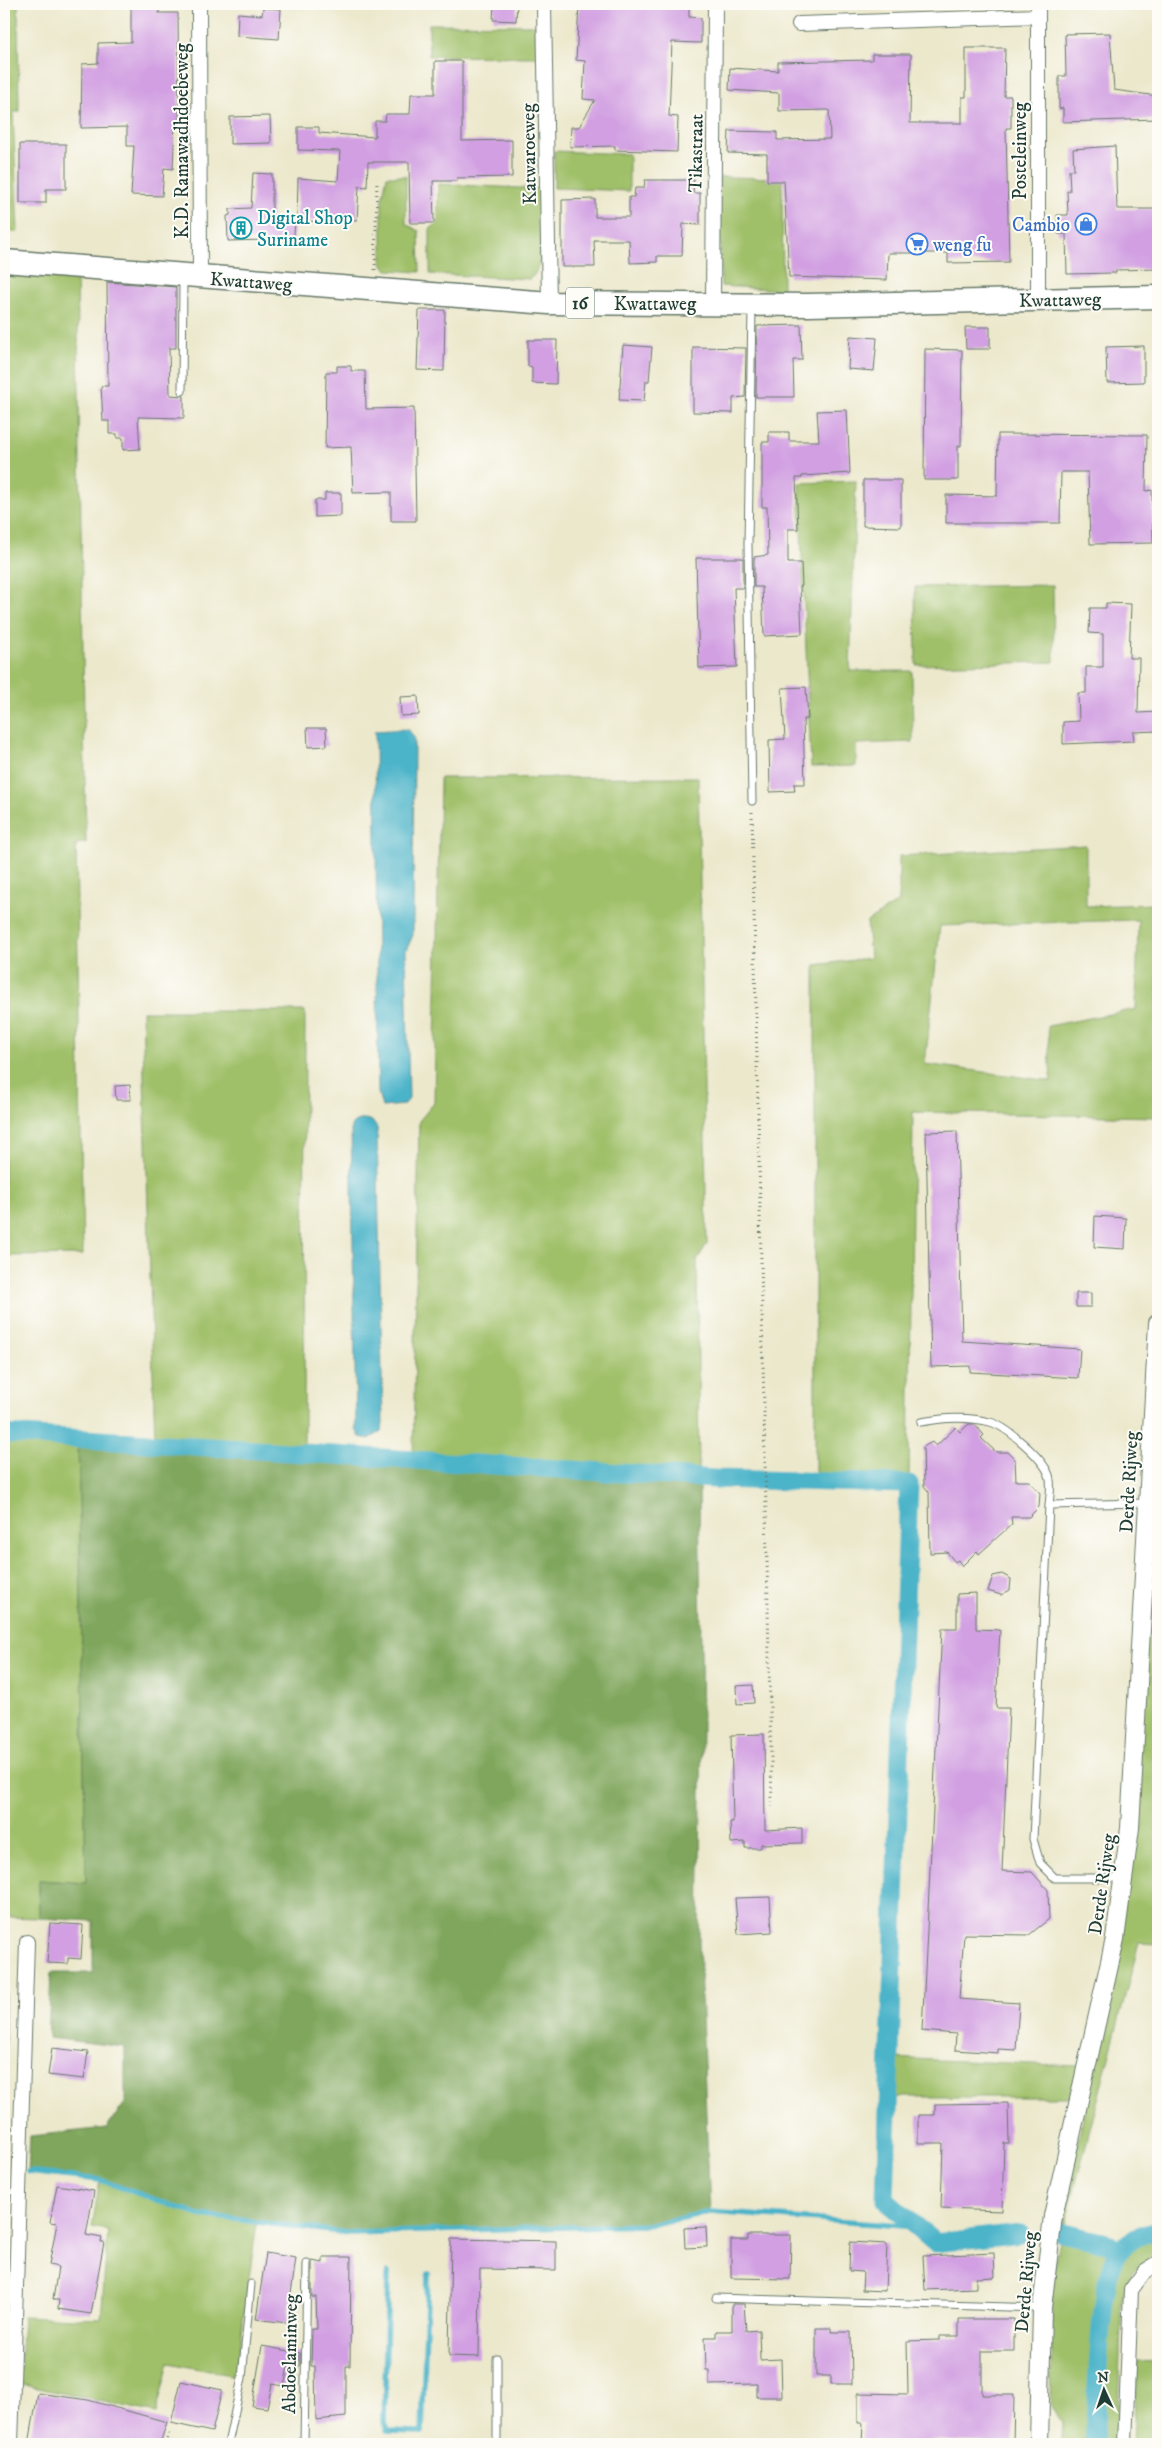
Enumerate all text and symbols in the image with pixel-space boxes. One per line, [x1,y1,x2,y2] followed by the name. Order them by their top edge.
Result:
[171,42,194,239] street label: K.D. Ramawadhdoebeweg
[1009,101,1032,200] street label: Posteleinweg
[517,102,542,205] street label: Katwaroeweg
[684,114,709,192] street label: Tikastraat
[257,207,353,252] place label: Digital Shop Suriname
[1074,212,1098,236] shop icon: Cambio
[1012,214,1070,237] place label: Cambio
[229,216,253,240] building icon: Digital Shop Suriname
[905,232,929,256] supermarket icon: weng fu
[932,234,991,257] place label: weng fu
[209,268,294,297] street label: Kwattaweg
[566,288,594,318] road number: 16
[1019,288,1102,313] street label: Kwattaweg
[614,293,697,316] street label: Kwattaweg
[1115,1430,1144,1534] street label: Derde Rijweg
[1084,1831,1121,1936] street label: Derde Rijweg
[1011,2230,1042,2334] street label: Derde Rijweg
[278,2293,303,2414] street label: Abdoelaminweg
[1080,2366,1130,2416] north arrow
[1097,2369,1110,2387] text: N

